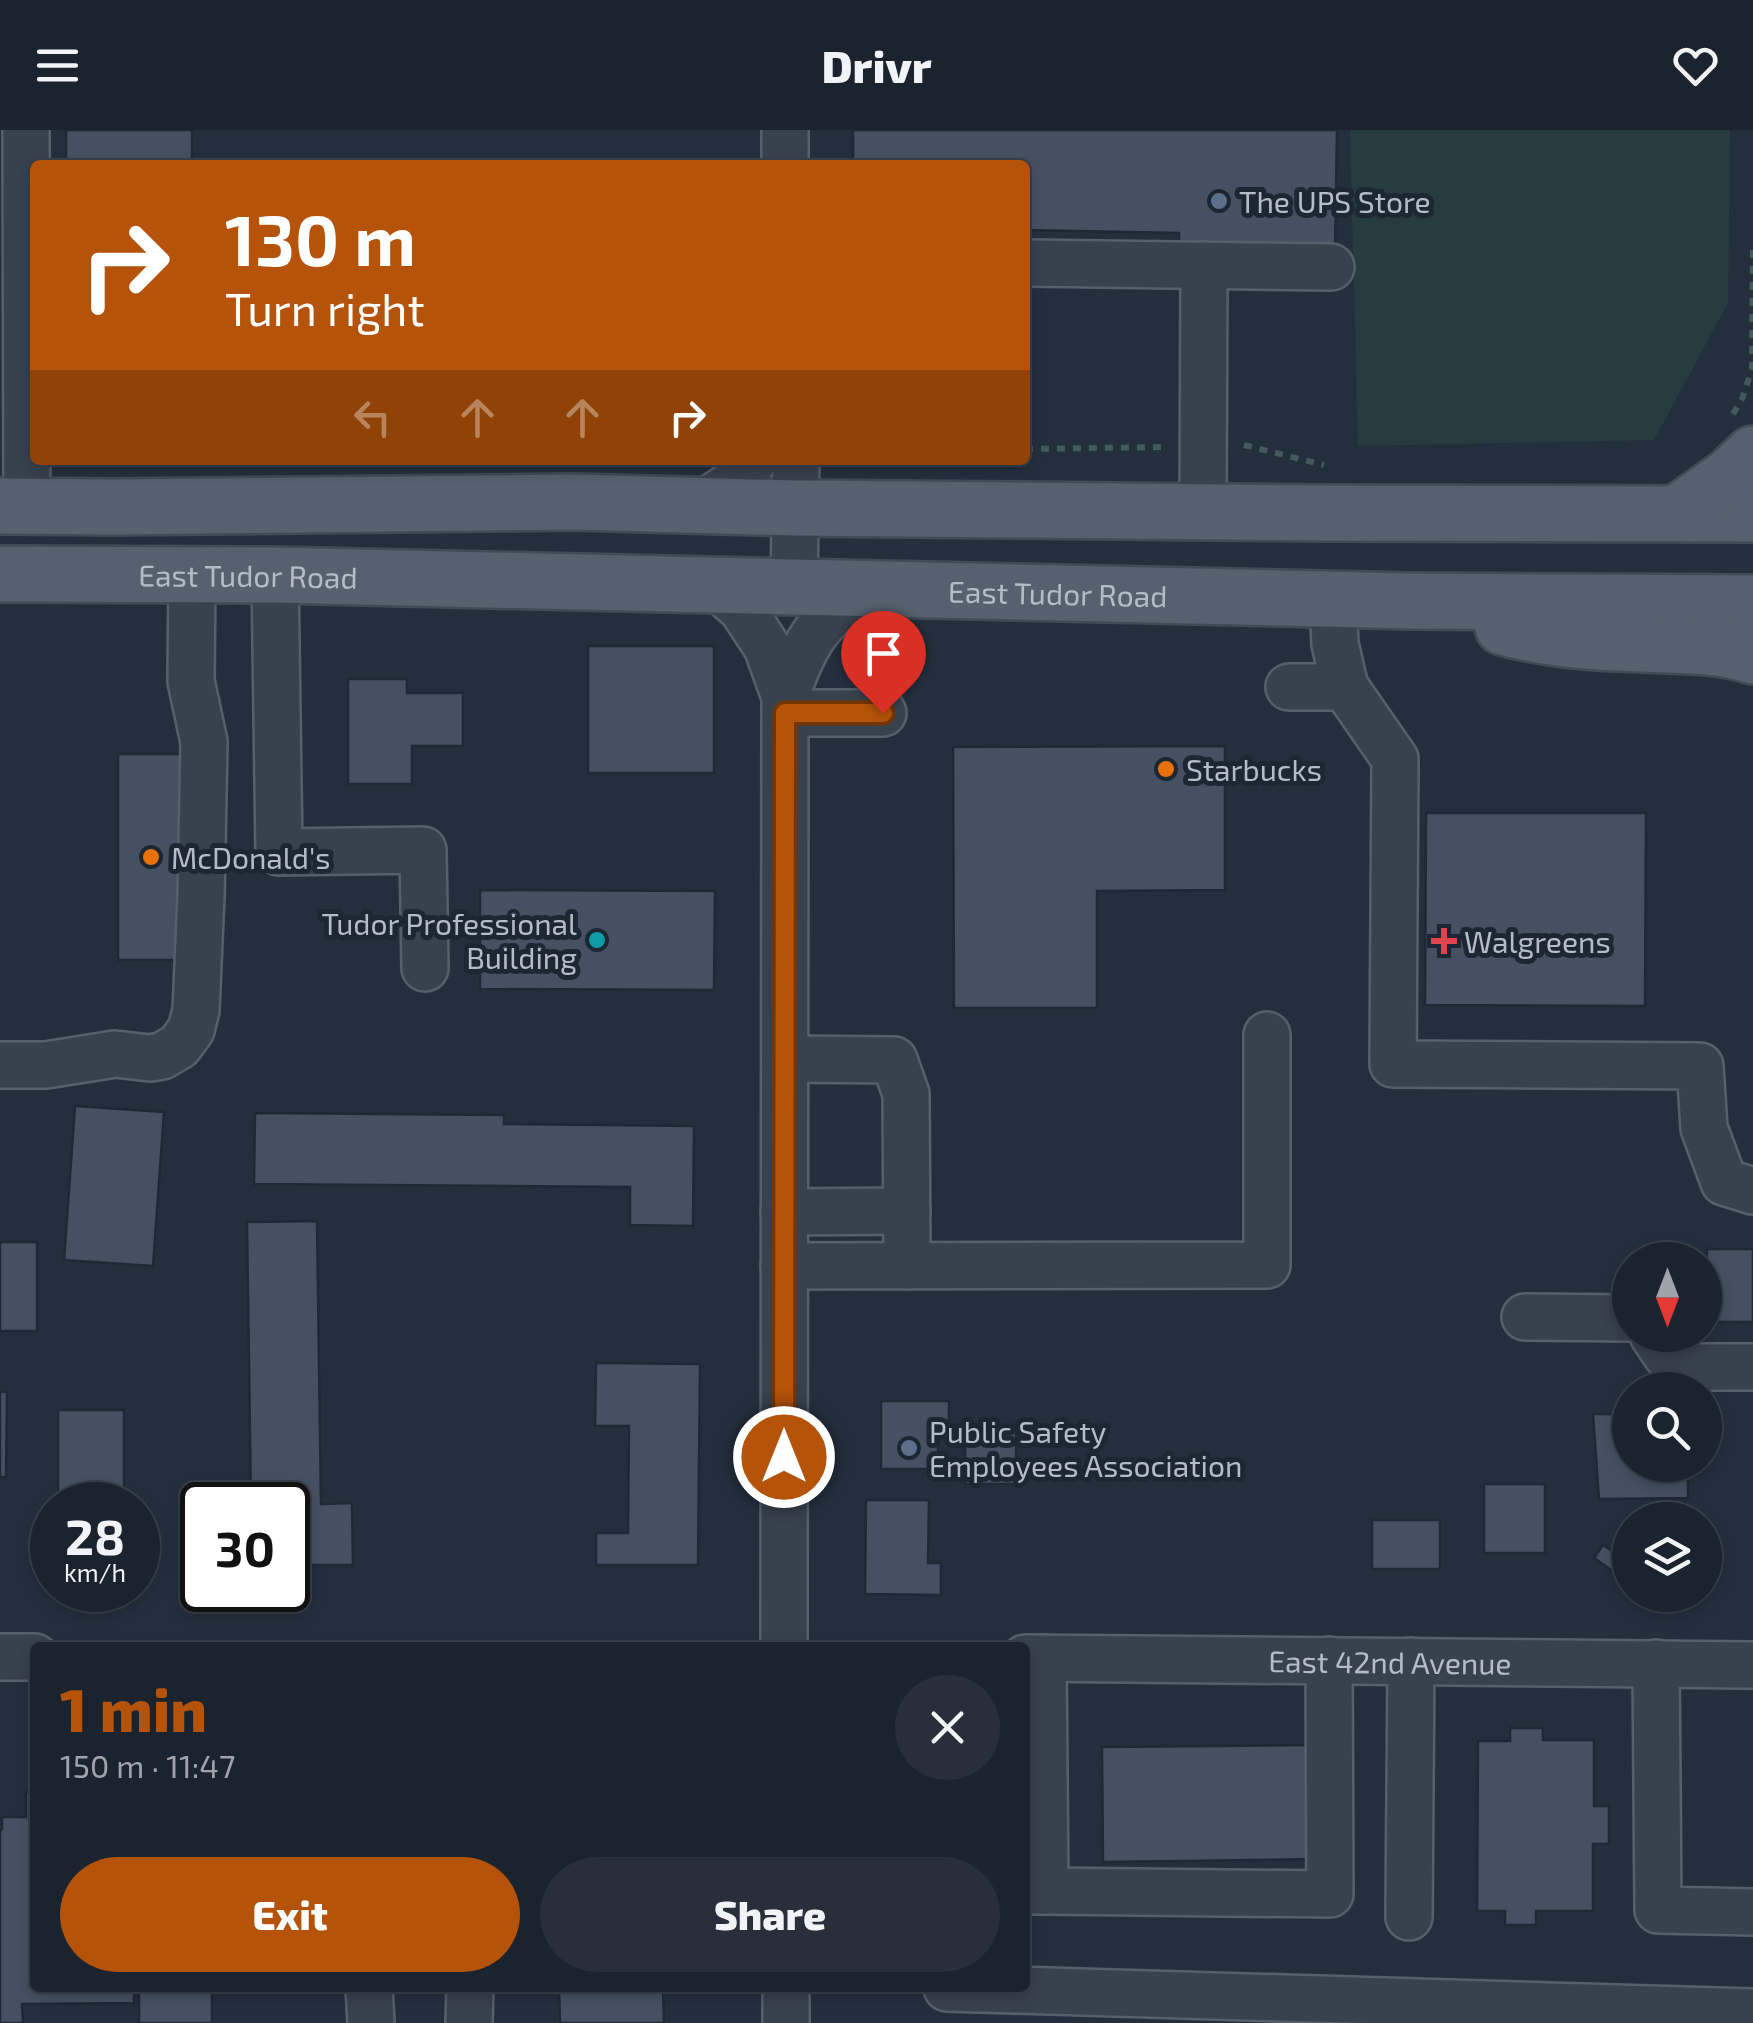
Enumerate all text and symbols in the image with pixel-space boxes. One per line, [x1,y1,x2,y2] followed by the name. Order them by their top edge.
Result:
[30,38,85,93] icon: menu
[821,38,932,92] text: Drivr
[1668,38,1723,93] icon: heart
[1239,183,1431,219] place label: The UPS Store
[1208,190,1230,212] marker: The UPS Store
[225,196,416,280] text: 130 m
[60,200,190,330] icon: right
[225,281,425,335] text: Turn right
[345,390,400,445] icon: left
[450,390,505,445] icon: ahead
[555,390,610,445] icon: ahead
[660,390,715,445] icon: right
[138,557,358,595] street label: East Tudor Road
[948,572,1168,613] street label: East Tudor Road
[841,611,926,714] pin
[856,626,911,681] icon: arrive
[1186,751,1322,787] place label: Starbucks
[1155,758,1177,780] marker: Starbucks
[171,839,330,875] place label: McDonald's
[140,846,162,868] marker: McDonald's
[321,905,577,975] place label: Tudor Professional Building
[1464,923,1611,959] place label: Walgreens
[586,929,608,951] marker: Tudor Professional Building
[1433,930,1455,952] marker: Walgreens
[1612,1242,1722,1352] north arrow
[1612,1242,1722,1612] map controls
[1612,1372,1722,1482] button: search
[732,1405,836,1509] position arrow
[929,1413,1242,1483] place label: Public Safety Employees Association
[898,1437,920,1459] marker: Public Safety Employees Association
[180,1482,310,1612] speed limit sign: 30
[1612,1502,1722,1612] button: layers
[65,1505,125,1565] text: 28
[64,1557,126,1587] text: km/h
[1268,1642,1512,1681] street label: East 42nd Avenue
[60,1672,207,1744] text: 1 min
[895,1675,1000,1780] button: close
[60,1746,235,1784] text: 150 m · 11:47
[60,1857,520,1972] button: Exit
[540,1857,1000,1972] button: Share

